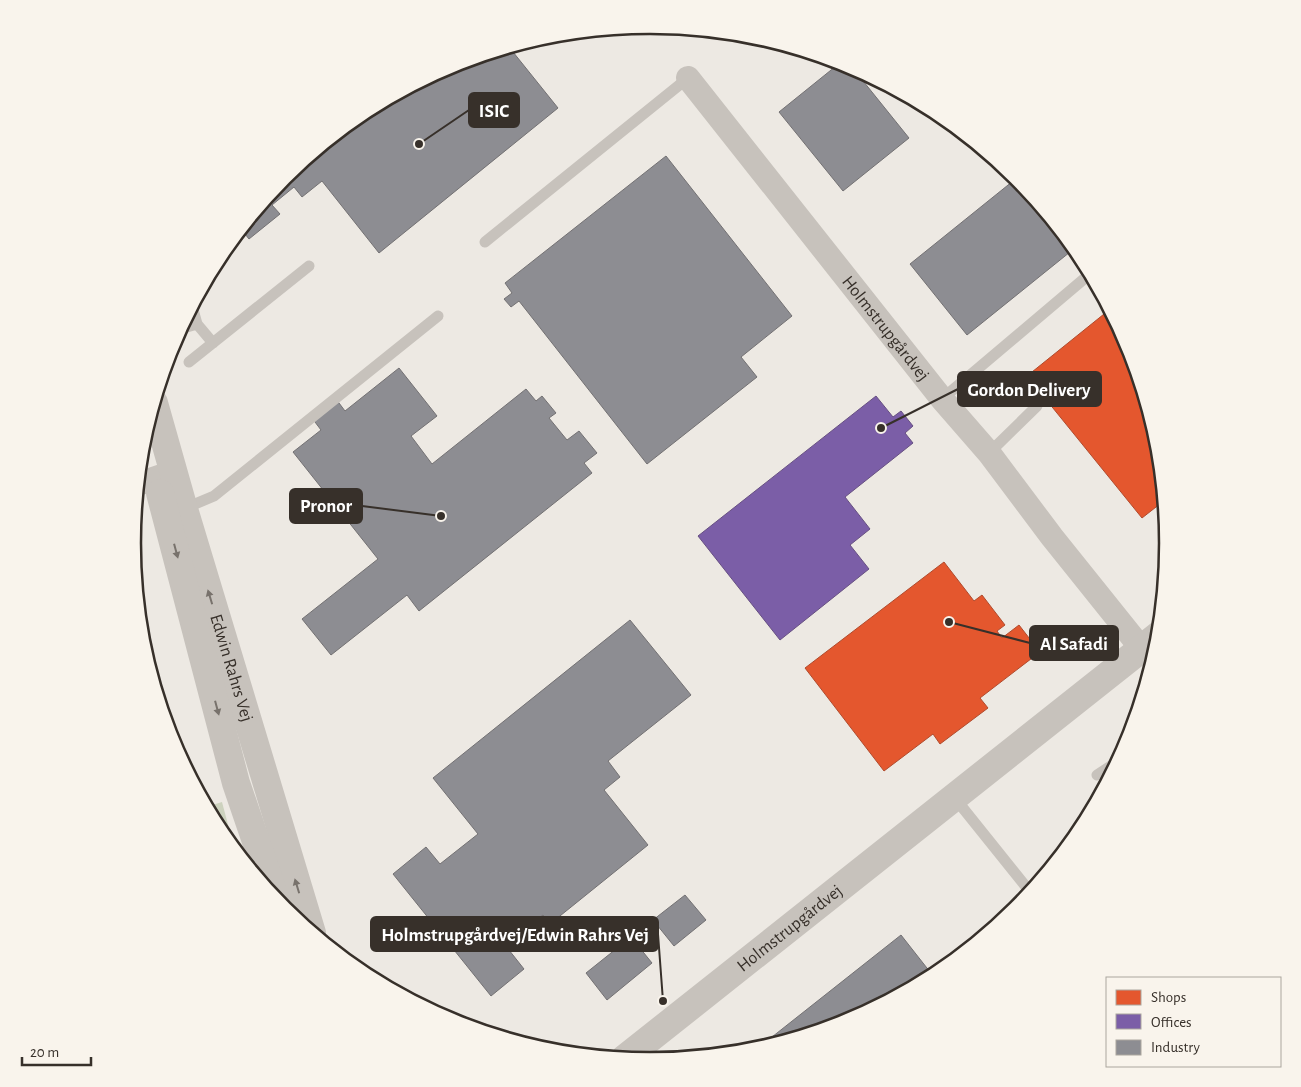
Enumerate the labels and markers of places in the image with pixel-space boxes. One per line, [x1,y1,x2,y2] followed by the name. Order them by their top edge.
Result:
[469,93,519,127] callout: ISIC
[958,372,1101,406] callout: Gordon Delivery
[290,489,362,523] callout: Pronor
[1030,626,1118,660] callout: Al Safadi
[371,917,658,951] callout: Holmstrupgårdvej/Edwin Rahrs Vej

